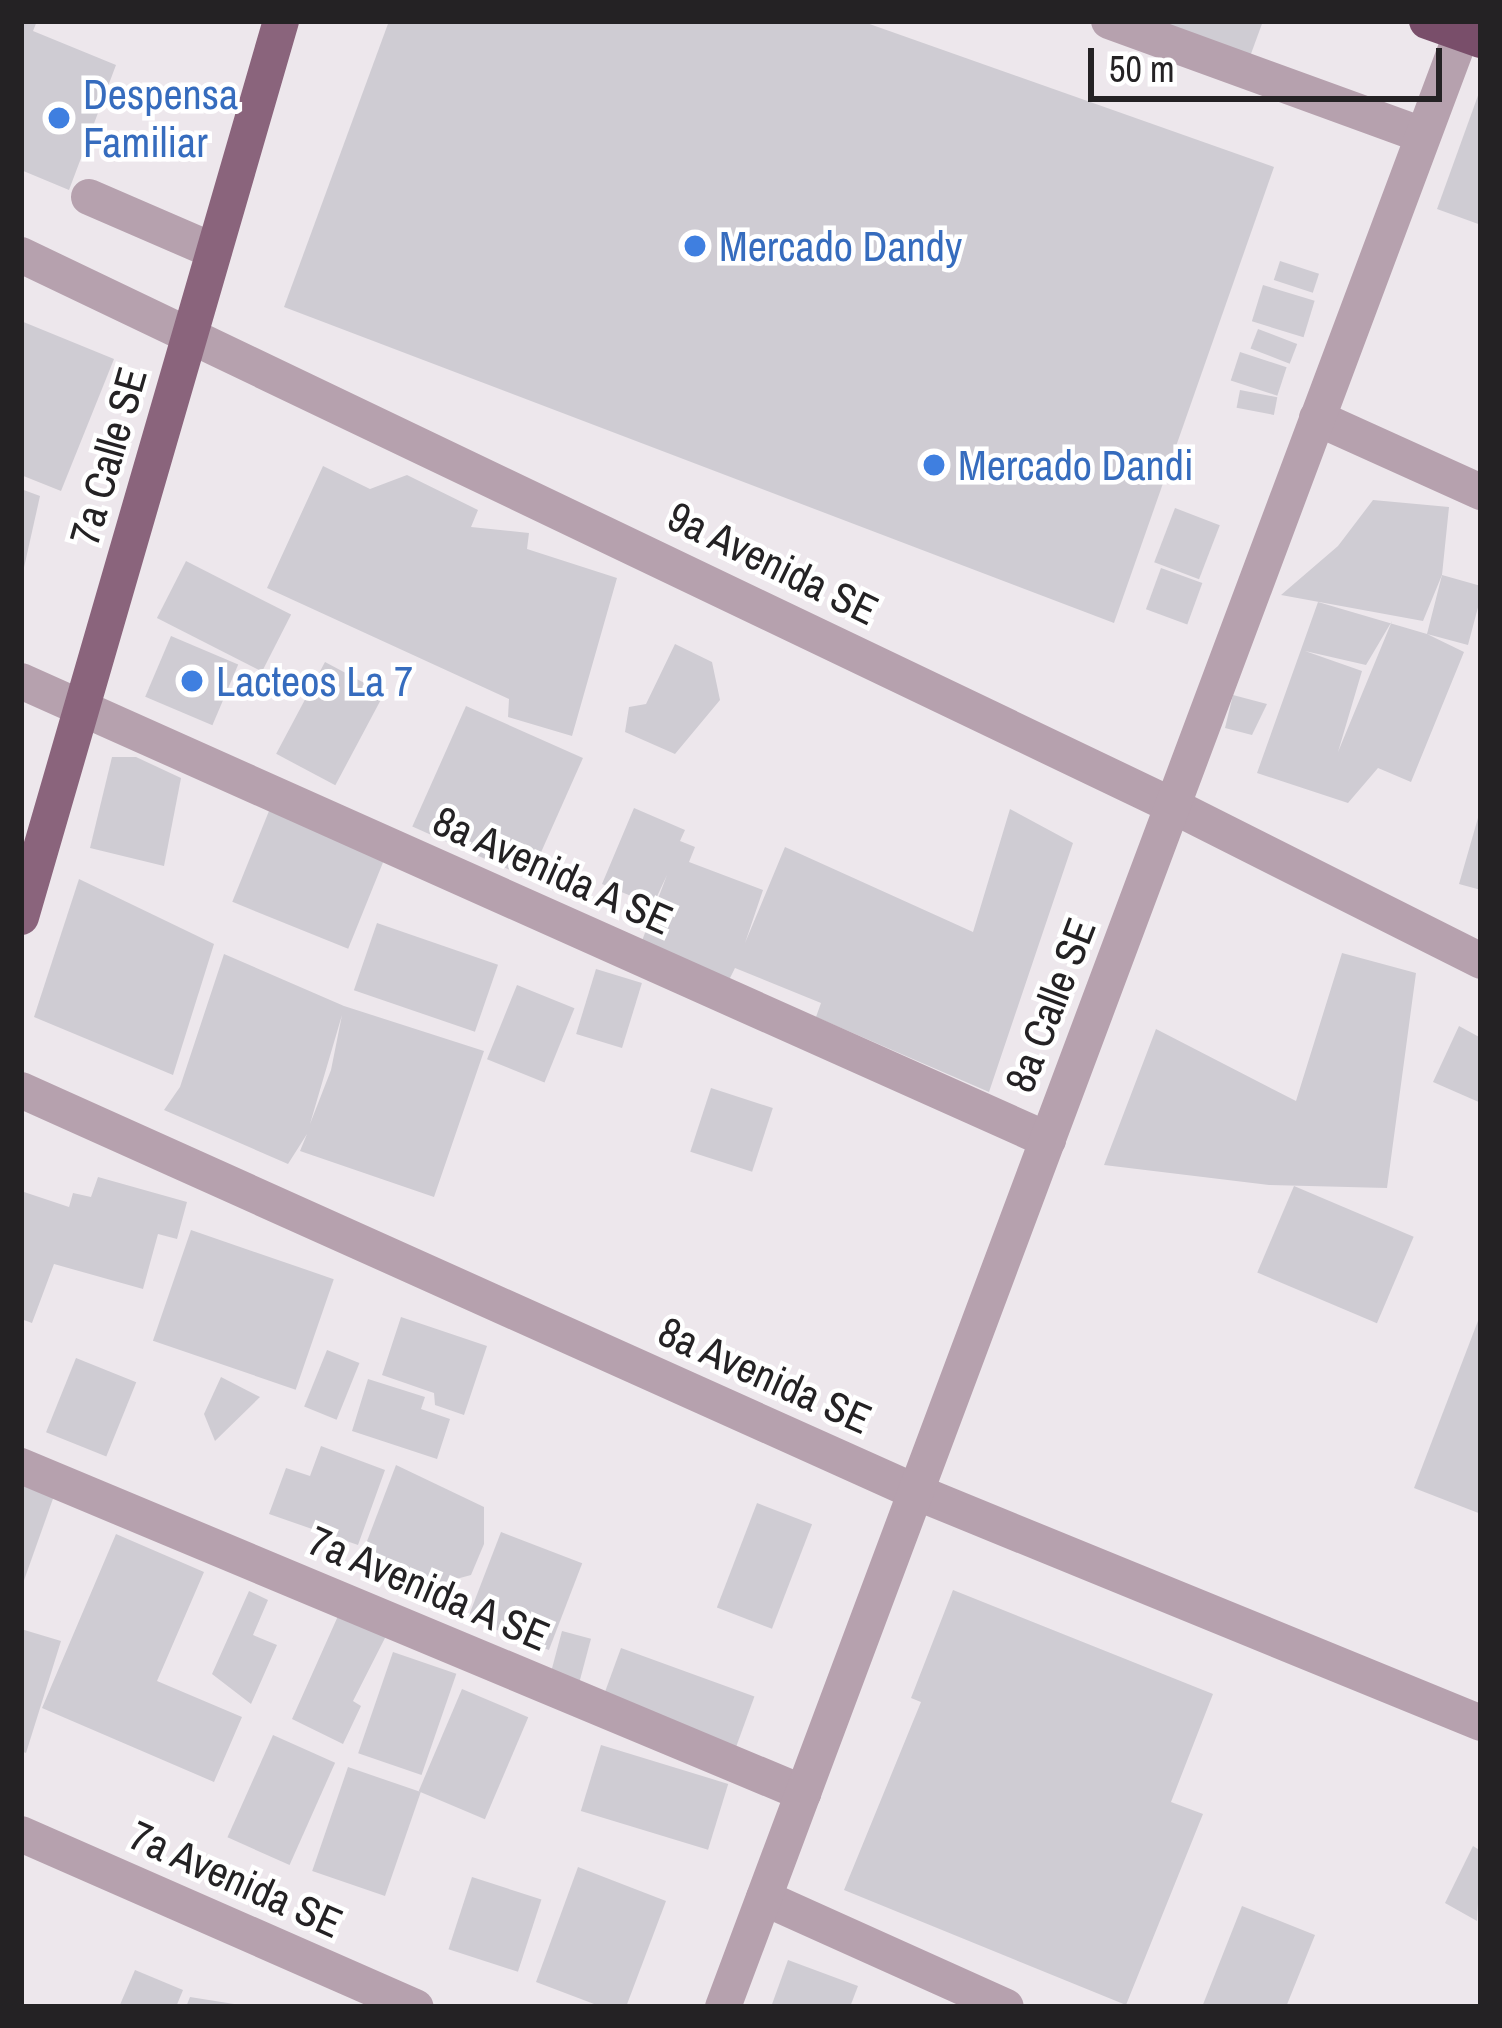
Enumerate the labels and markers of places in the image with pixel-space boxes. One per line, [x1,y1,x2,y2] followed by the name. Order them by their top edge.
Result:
[83,69,238,168] place label: Despensa Familiar
[46,105,72,131] marker: Despensa Familiar
[719,221,962,271] place label: Mercado Dandy
[682,233,708,259] marker: Mercado Dandy
[958,440,1193,490] place label: Mercado Dandi
[921,452,947,478] marker: Mercado Dandi
[216,656,413,706] place label: Lacteos La 7
[179,668,205,694] marker: Lacteos La 7

